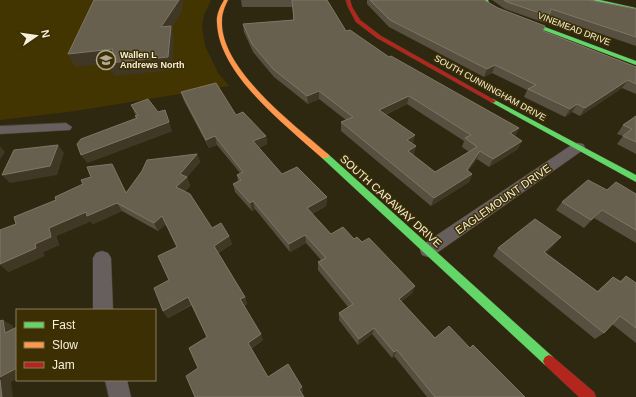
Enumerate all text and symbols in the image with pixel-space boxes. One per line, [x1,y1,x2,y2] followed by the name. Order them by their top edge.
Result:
[536,11,612,47] street label: VINEMEAD DRIVE
[16,16,56,56] north arrow
[39,29,52,39] text: N
[95,49,117,71] school or university icon: Wallen L Andrews North
[120,50,185,70] place label: Wallen L Andrews North
[432,53,548,123] street label: SOUTH CUNNINGHAM DRIVE
[338,152,444,250] street label: SOUTH CARAWAY DRIVE
[453,162,553,236] street label: EAGLEMOUNT DRIVE
[16,309,156,381] legend
[52,318,76,332] text: Fast
[52,338,78,352] text: Slow
[52,358,75,372] text: Jam

